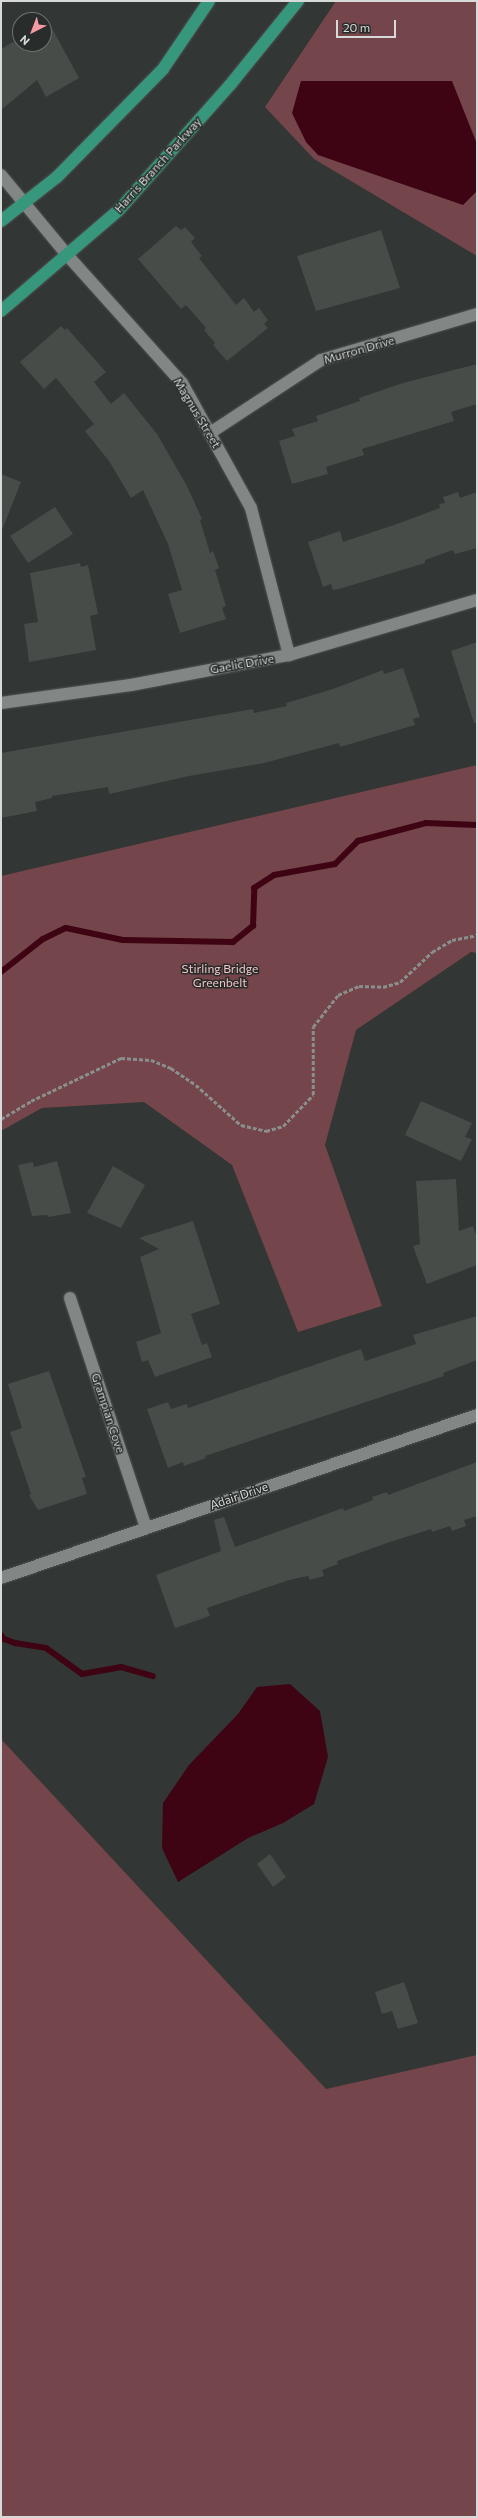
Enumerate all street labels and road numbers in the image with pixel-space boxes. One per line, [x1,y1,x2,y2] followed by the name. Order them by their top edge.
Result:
[111,114,205,216] street label: Harris Branch Parkway
[322,333,396,367] street label: Murron Drive
[170,375,224,451] street label: Magnus Street
[209,651,275,677] street label: Gaelic Drive
[88,1371,128,1455] street label: Grampian Cove
[208,1479,270,1513] street label: Adair Drive

